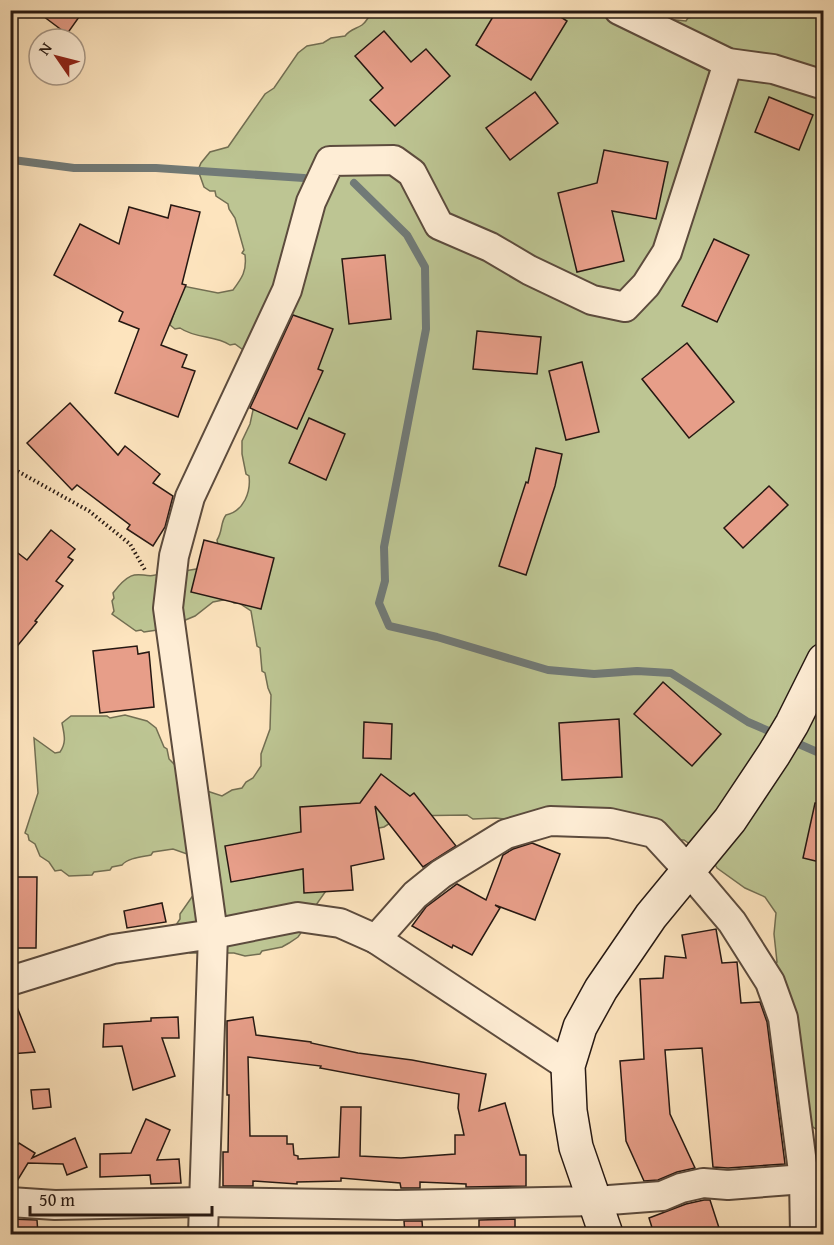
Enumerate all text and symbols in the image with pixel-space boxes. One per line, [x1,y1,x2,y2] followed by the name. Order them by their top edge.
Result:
[27,27,87,87] north arrow
[32,37,58,60] text: N
[30,1179,212,1217] scale bar
[39,1186,75,1213] text: 50 m

